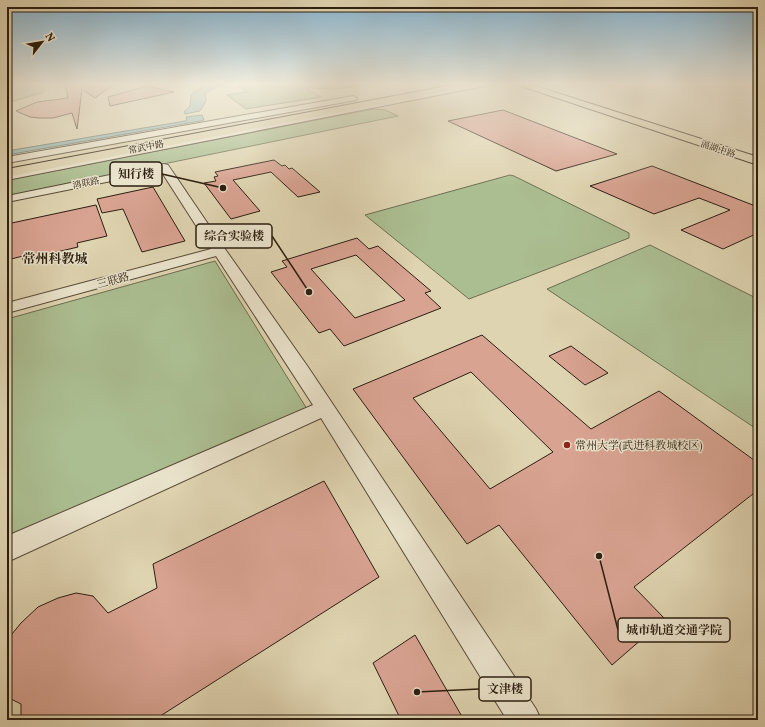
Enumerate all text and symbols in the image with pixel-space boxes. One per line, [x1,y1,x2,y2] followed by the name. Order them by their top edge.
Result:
[22,22,62,62] north arrow
[41,30,58,45] text: N
[127,138,165,157] street label: 常武中路
[699,138,737,161] street label: 滆湖中路
[110,162,162,186] callout: 知行楼
[118,167,154,183] text: 知行楼
[72,175,101,192] street label: 鸿联路
[196,224,272,248] callout: 综合实验楼
[204,229,264,245] text: 综合实验楼
[22,251,88,269] district label: 常州科教城
[96,270,131,293] street label: 三联路
[575,439,702,454] place label: 常州大学(武进科教城校区)
[562,440,572,450] marker: 常州大学(武进科教城校区)
[618,618,730,642] callout: 城市轨道交通学院
[626,623,722,639] text: 城市轨道交通学院
[479,677,531,701] callout: 文津楼
[487,682,523,698] text: 文津楼

